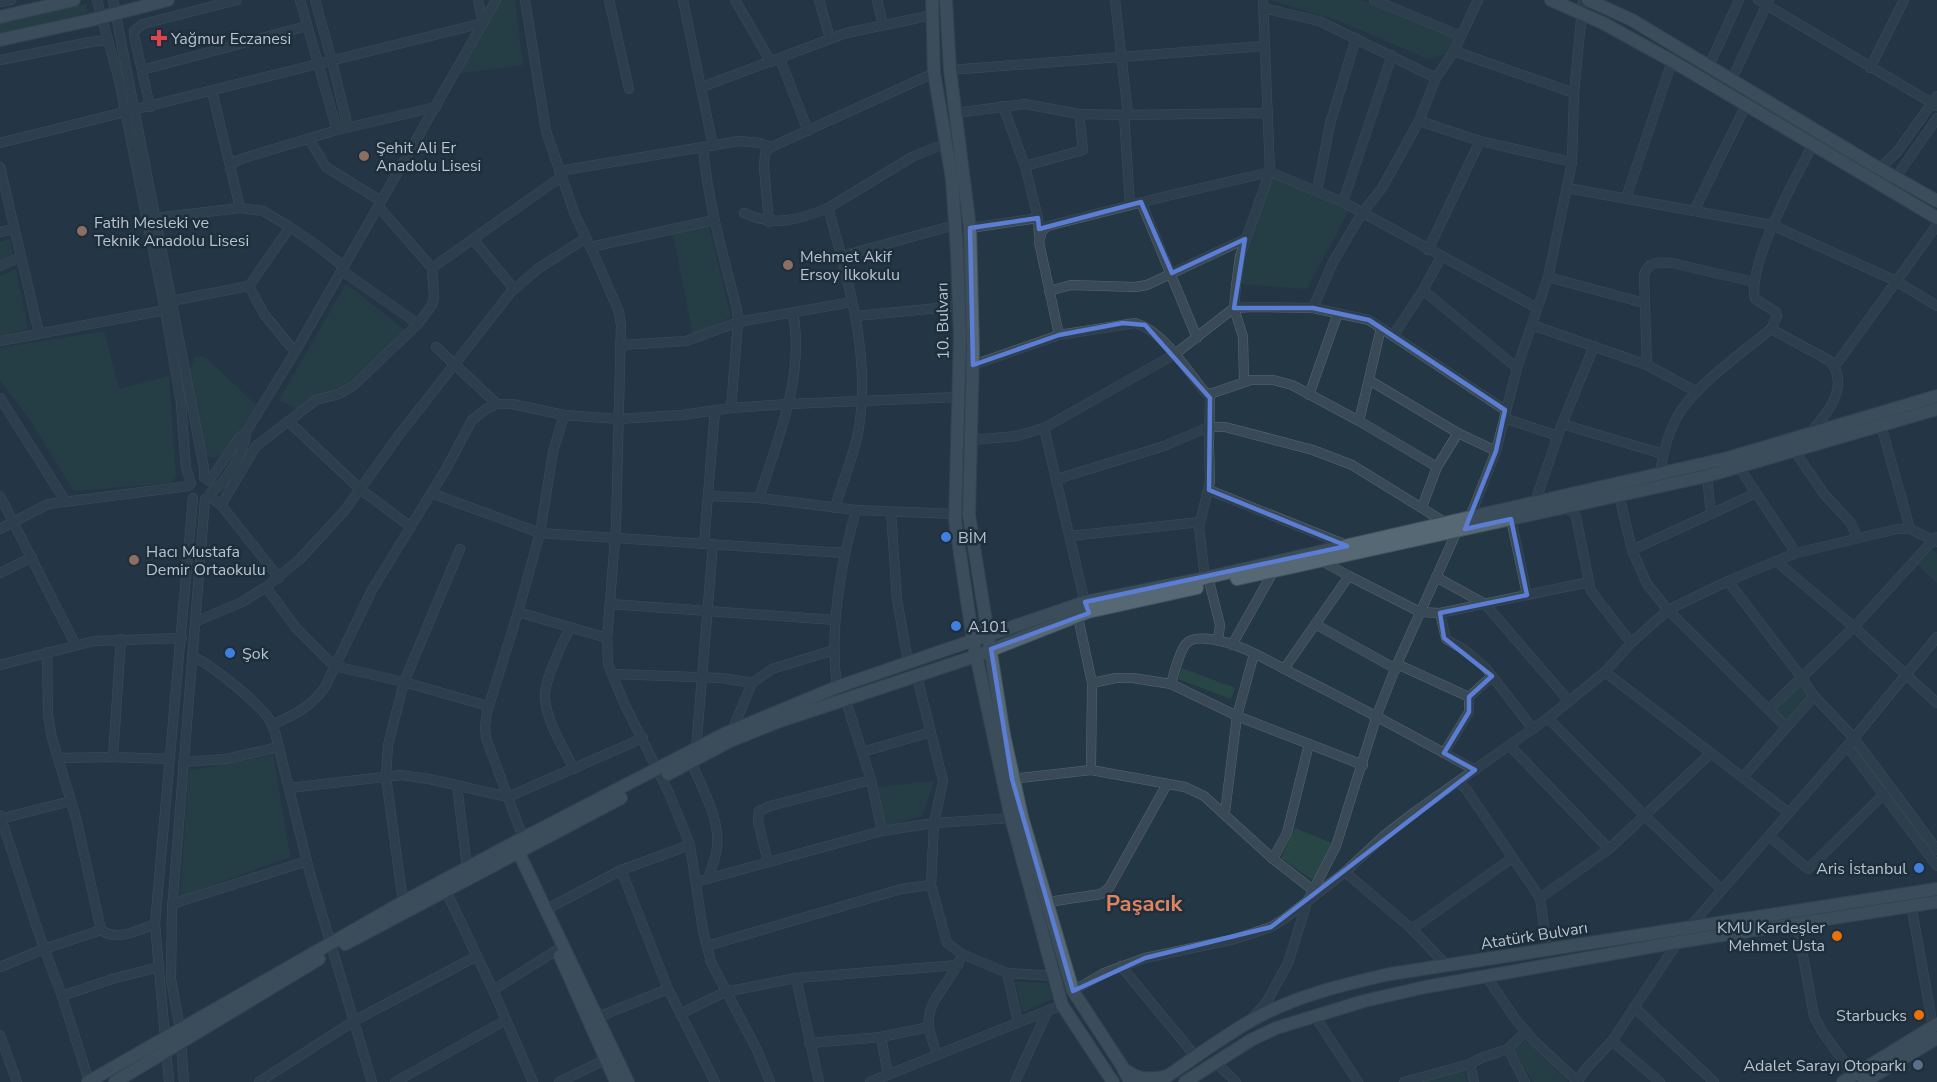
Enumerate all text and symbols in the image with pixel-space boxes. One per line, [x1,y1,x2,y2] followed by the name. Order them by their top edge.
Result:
[170,28,291,50] place label: Yağmur Eczanesi
[152,31,166,45] marker: Yağmur Eczanesi
[376,137,481,177] place label: Şehit Ali Er Anadolu Lisesi
[357,149,371,163] marker: Şehit Ali Er Anadolu Lisesi
[94,212,249,252] place label: Fatih Mesleki ve Teknik Anadolu Lisesi
[75,224,89,238] marker: Fatih Mesleki ve Teknik Anadolu Lisesi
[800,246,900,286] place label: Mehmet Akif Ersoy İlkokulu
[781,258,795,272] marker: Mehmet Akif Ersoy İlkokulu
[931,282,955,360] street label: 10. Bulvarı
[958,527,987,549] place label: BİM
[939,530,953,544] marker: BİM
[146,541,266,581] place label: Hacı Mustafa Demir Ortaokulu
[127,553,141,567] marker: Hacı Mustafa Demir Ortaokulu
[968,616,1008,638] place label: A101
[949,619,963,633] marker: A101
[242,643,270,665] place label: Şok
[223,646,237,660] marker: Şok
[1816,858,1907,880] place label: Aris İstanbul
[1912,861,1926,875] marker: Aris İstanbul
[1106,889,1183,919] district label: Paşacık
[1479,917,1589,955] street label: Atatürk Bulvarı
[1717,917,1825,957] place label: KMU Kardeşler Mehmet Usta
[1830,929,1844,943] marker: KMU Kardeşler Mehmet Usta
[1836,1005,1907,1027] place label: Starbucks
[1912,1008,1926,1022] marker: Starbucks
[1743,1055,1906,1077] place label: Adalet Sarayı Otoparkı
[1911,1058,1925,1072] marker: Adalet Sarayı Otoparkı

